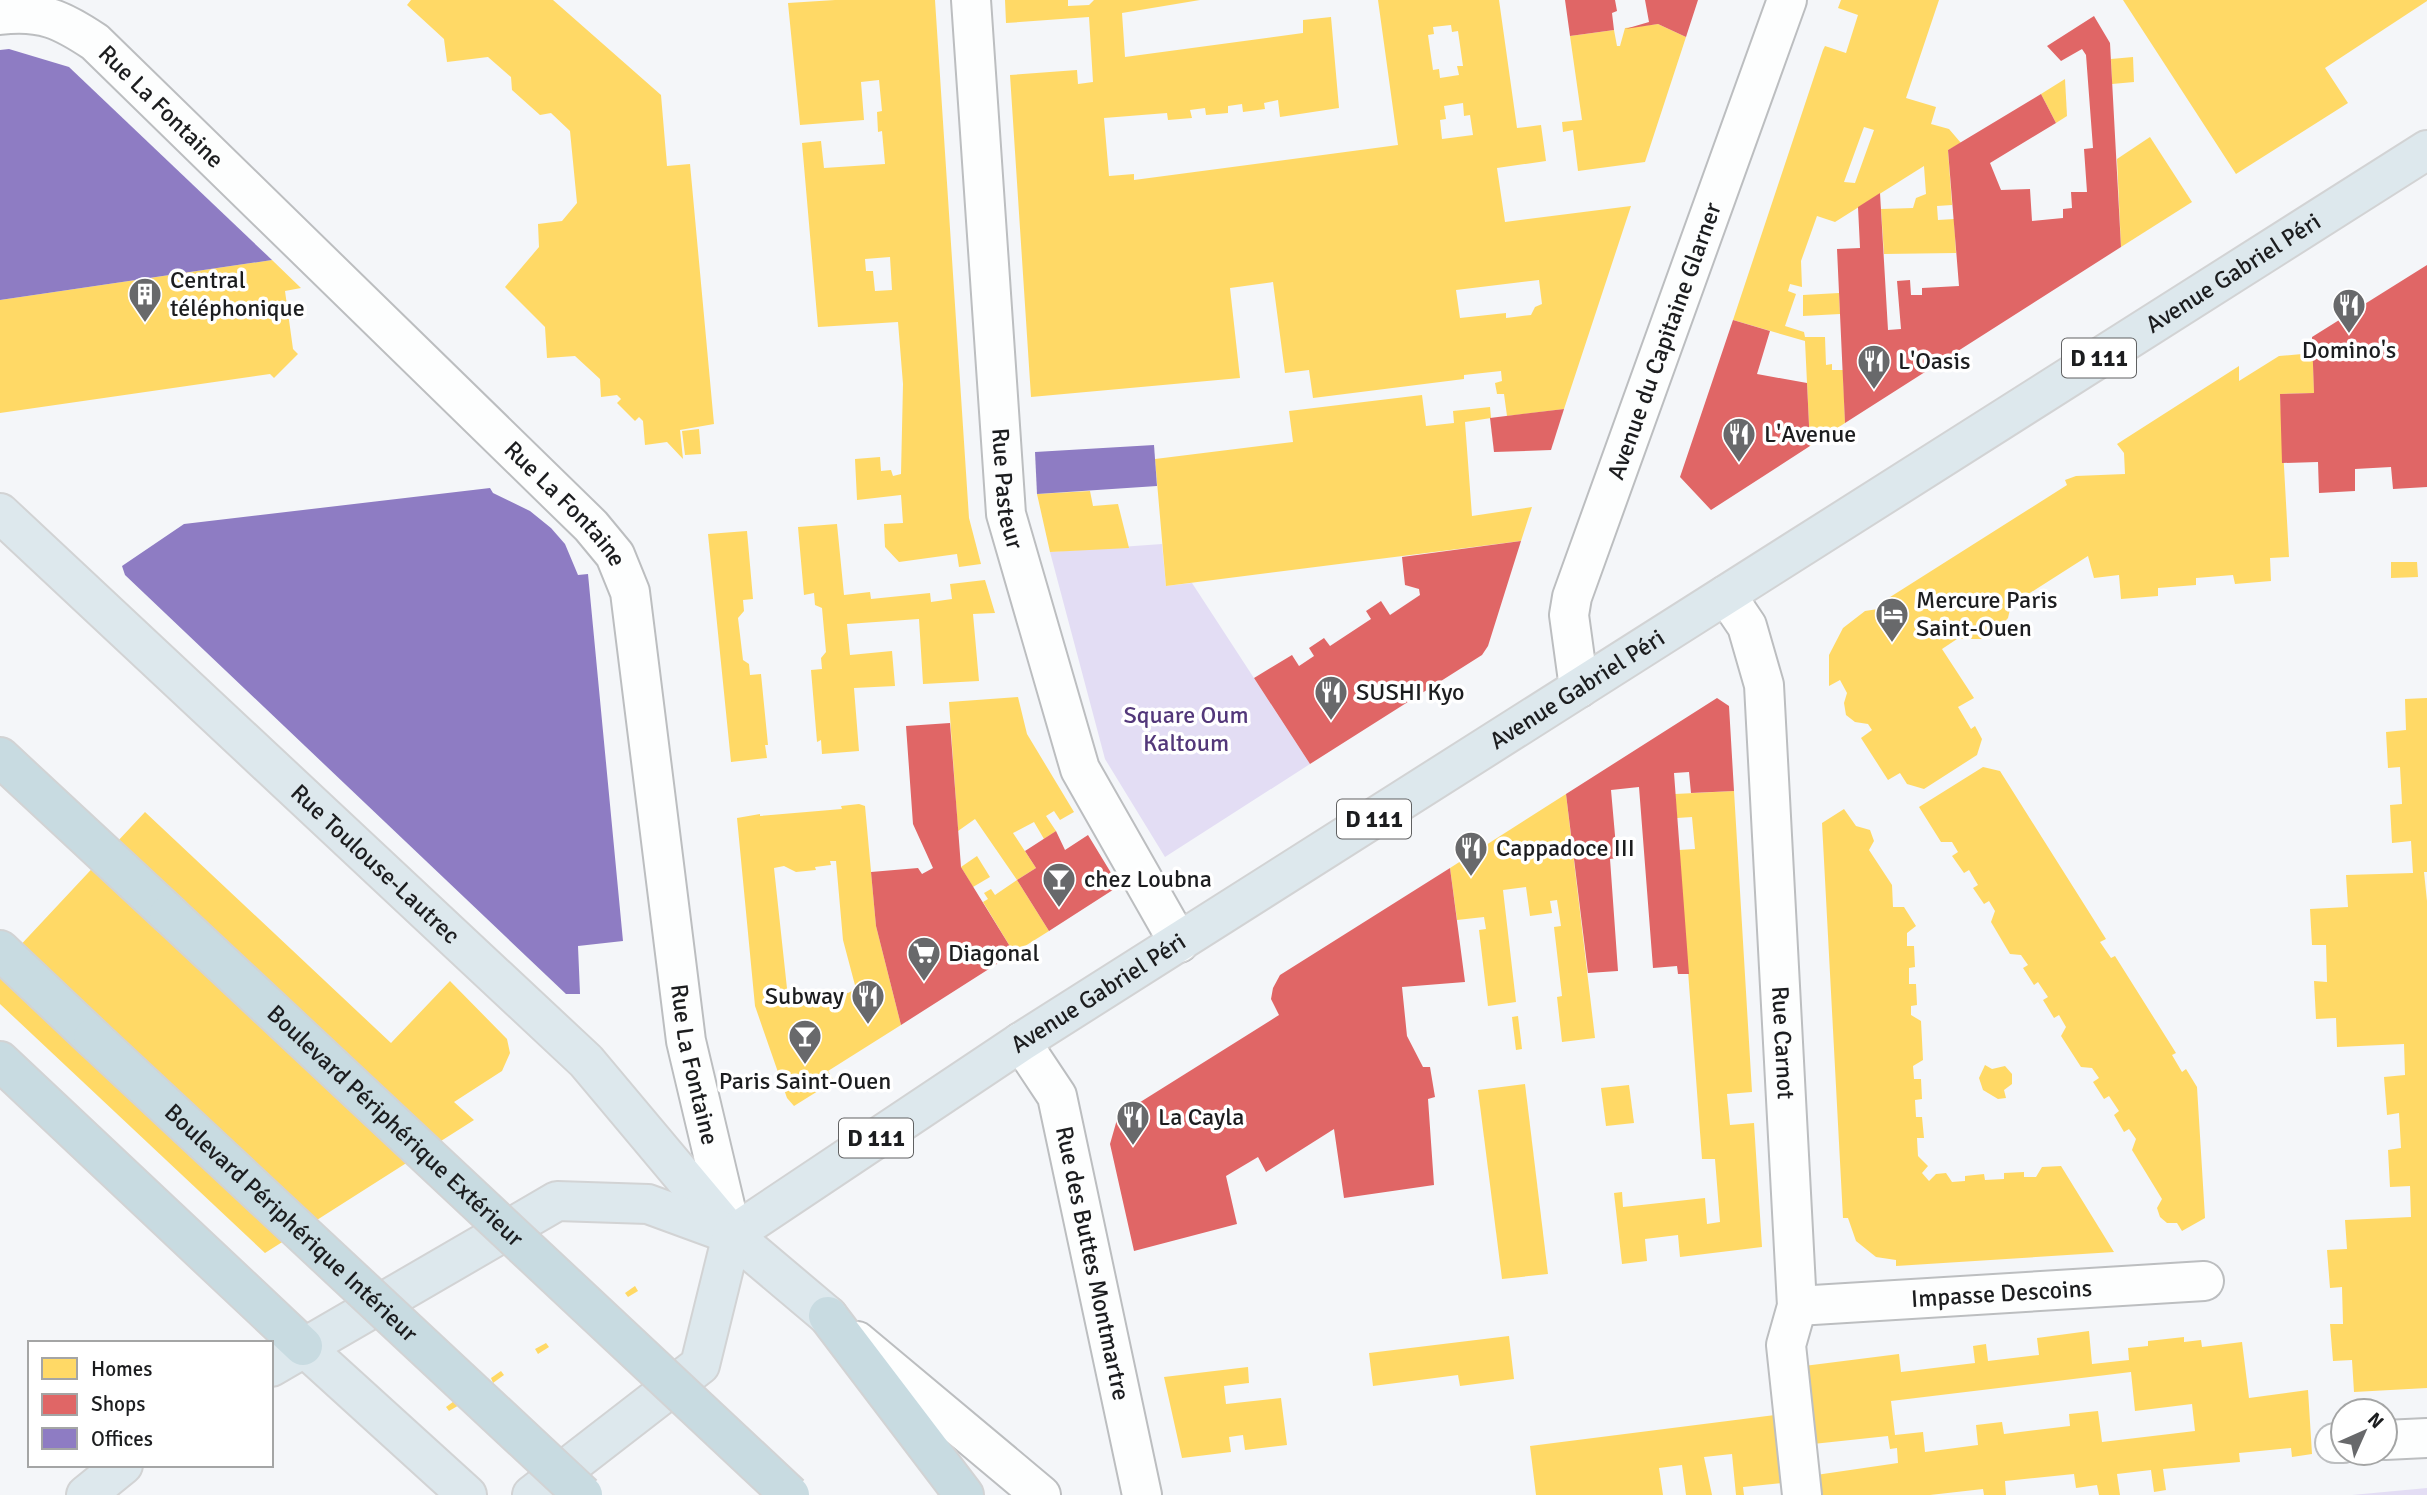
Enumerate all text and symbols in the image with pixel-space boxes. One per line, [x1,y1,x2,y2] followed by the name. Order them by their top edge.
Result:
[92,39,230,174] street label: Rue La Fontaine
[1601,198,1728,484] street label: Avenue du Capitaine Glarner
[2140,206,2326,340] street label: Avenue Gabriel Péri
[170,265,305,323] place label: Central téléphonique
[126,275,164,324] building icon: Central téléphonique
[2330,286,2368,335] restaurant icon: Domino's
[2302,335,2396,365] place label: Domino's
[2062,338,2136,378] road number: D 111
[1855,342,1893,391] restaurant icon: L'Oasis
[1898,346,1970,376] place label: L'Oasis
[1720,415,1758,464] restaurant icon: L'Avenue
[1764,419,1856,449] place label: L'Avenue
[985,427,1030,553] street label: Rue Pasteur
[498,435,633,570] street label: Rue La Fontaine
[1916,585,2057,643] place label: Mercure Paris Saint-Ouen
[1873,595,1911,644] hotel icon: Mercure Paris Saint-Ouen
[1484,623,1670,756] street label: Avenue Gabriel Péri
[1312,673,1350,722] restaurant icon: SUSHI Kyo
[1356,677,1465,707] place label: SUSHI Kyo
[1123,700,1249,758] park label: Square Oum Kaltoum
[285,778,466,950] street label: Rue Toulouse-Lautrec
[1337,800,1411,838] road number: D 111
[1452,829,1490,878] restaurant icon: Cappadoce III
[1496,833,1635,863] place label: Cappadoce III
[1040,860,1078,909] bar icon: chez Loubna
[1084,864,1212,894] place label: chez Loubna
[1005,926,1191,1060] street label: Avenue Gabriel Péri
[905,934,943,983] supermarket icon: Diagonal
[948,938,1040,968] place label: Diagonal
[849,977,887,1026] restaurant icon: Subway
[765,981,844,1011] place label: Subway
[664,982,725,1148] street label: Rue La Fontaine
[1765,985,1801,1100] street label: Rue Carnot
[261,999,530,1253] street label: Boulevard Périphérique Extérieur
[786,1017,824,1066] bar icon: Paris Saint-Ouen
[719,1066,891,1096] place label: Paris Saint-Ouen
[158,1097,424,1348] street label: Boulevard Périphérique Intérieur
[1114,1098,1152,1147] restaurant icon: La Cayla
[1158,1102,1244,1132] place label: La Cayla
[839,1119,913,1158] road number: D 111
[1049,1123,1136,1403] street label: Rue des Buttes Montmartre
[1910,1273,2093,1314] street label: Impasse Descoins
[28,1341,273,1467] legend
[91,1356,153,1382] text: Homes
[91,1391,145,1417] text: Shops
[2329,1397,2399,1467] north arrow
[2362,1408,2388,1434] text: N
[91,1426,153,1452] text: Offices

